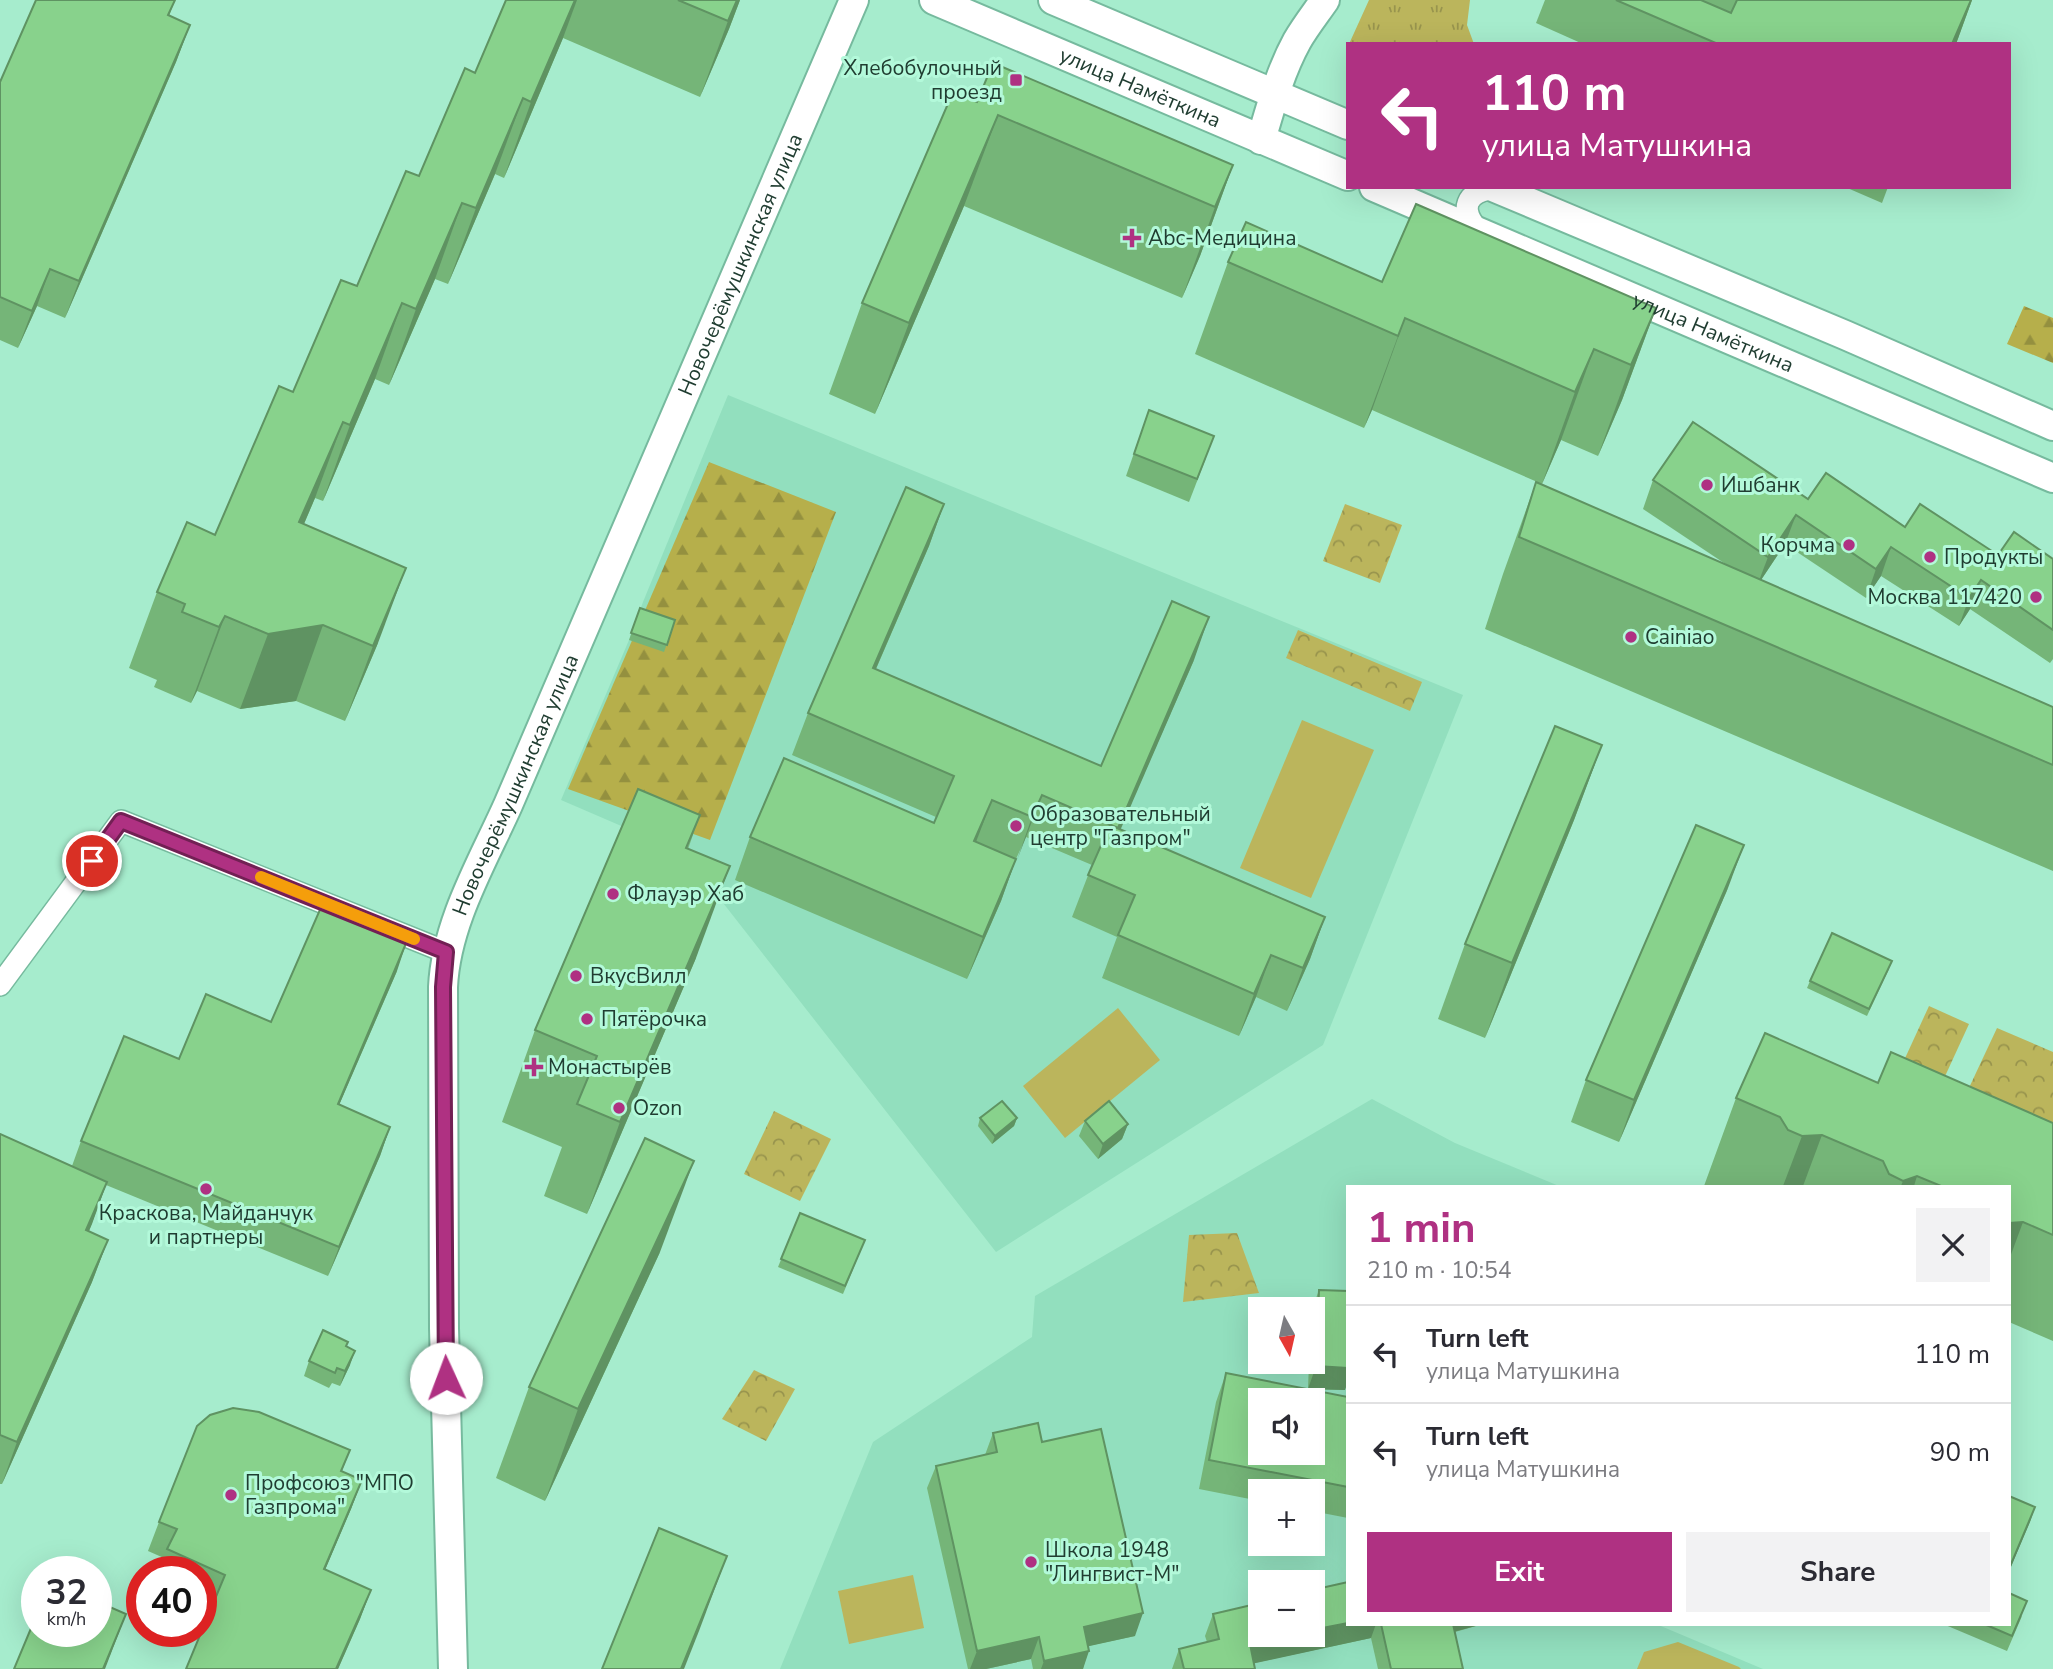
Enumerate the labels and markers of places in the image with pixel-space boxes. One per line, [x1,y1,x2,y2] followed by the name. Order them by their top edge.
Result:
[844,54,1002,106] place label: Хлебобулочный проезд
[1008,72,1024,88] marker: Хлебобулочный проезд
[1148,224,1296,252] place label: Abc-Медицина
[1122,228,1142,248] marker: Abc-Медицина
[1721,471,1801,499] place label: Ишбанк
[1699,477,1715,493] marker: Ишбанк
[1761,531,1835,559] place label: Корчма
[1841,537,1857,553] marker: Корчма
[1944,543,2043,571] place label: Продукты
[1922,549,1938,565] marker: Продукты
[1867,583,2022,611] place label: Москва 117420
[2028,589,2044,605] marker: Москва 117420
[1645,623,1714,651] place label: Cainiao
[1623,629,1639,645] marker: Cainiao
[1030,800,1211,852] place label: Образовательный центр "Газпром"
[1008,818,1024,834] marker: Образовательный центр "Газпром"
[62,831,122,891] pin
[627,880,744,908] place label: Флауэр Хаб
[605,886,621,902] marker: Флауэр Хаб
[590,962,687,990] place label: ВкусВилл
[568,968,584,984] marker: ВкусВилл
[601,1005,707,1033] place label: Пятёрочка
[579,1011,595,1027] marker: Пятёрочка
[548,1053,671,1081] place label: Монастырёв
[526,1059,542,1075] marker: Монастырёв
[633,1094,682,1122] place label: Ozon
[611,1100,627,1116] marker: Ozon
[198,1181,214,1197] marker: Краскова, Майданчук и партнеры
[99,1199,314,1251] place label: Краскова, Майданчук и партнеры
[245,1469,414,1521] place label: Профсоюз "МПО Газпрома"
[223,1487,239,1503] marker: Профсоюз "МПО Газпрома"
[1045,1536,1179,1588] place label: Школа 1948 "Лингвист-М"
[1023,1554,1039,1570] marker: Школа 1948 "Лингвист-М"

